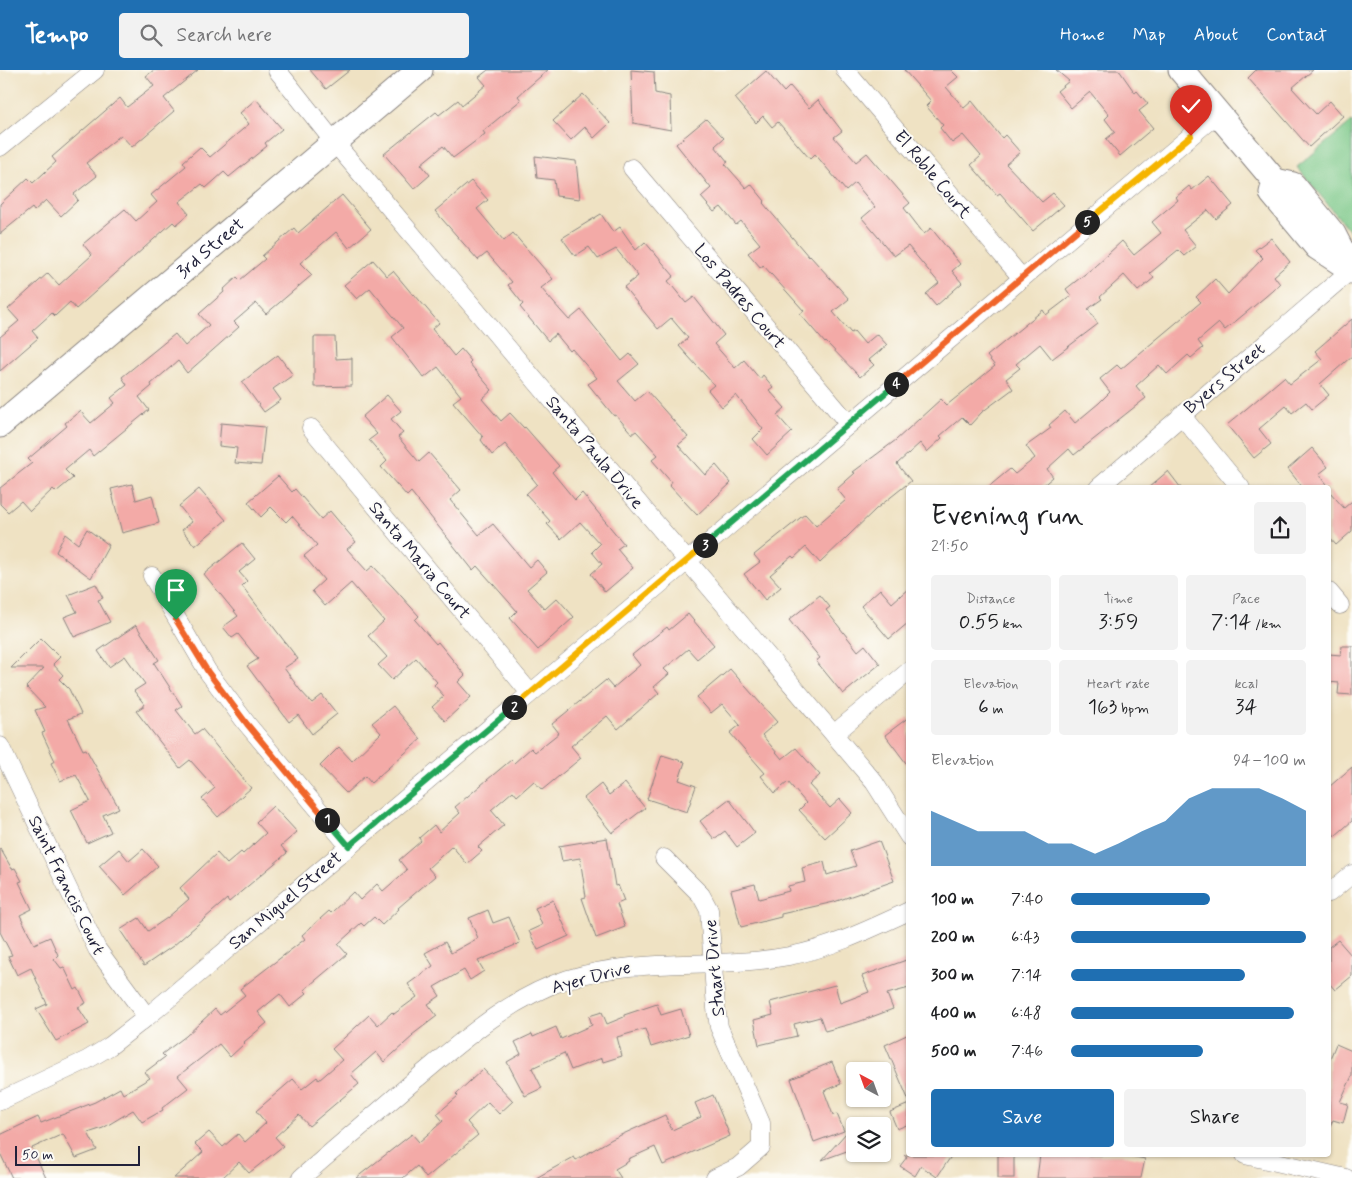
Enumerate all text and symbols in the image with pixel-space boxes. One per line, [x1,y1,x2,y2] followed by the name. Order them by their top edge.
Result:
[119,13,469,58] search box
[25,20,89,51] text: Tempo
[137,21,165,49] icon: search
[177,23,272,48] text: Search here
[1060,23,1105,47] text: Home
[1133,23,1166,47] text: Map
[1194,23,1238,47] text: About
[1266,23,1327,47] text: Contact
[1170,85,1212,136] pin
[1177,92,1205,120] icon: check
[888,125,977,224] street label: El Roble Court
[1074,210,1100,234] pin: 5
[172,213,250,284] street label: 3rd Street
[1083,213,1092,231] text: 5
[688,239,790,354] street label: Los Padres Court
[1179,338,1270,420] street label: Byers Street
[884,372,908,396] pin: 4
[892,375,901,393] text: 4
[540,391,649,514] street label: Santa Paula Drive
[363,497,476,625] street label: Santa Maria Court
[931,498,1084,535] text: Evening run
[1254,502,1306,554] button: share
[692,532,718,558] pin: 3
[702,536,709,554] text: 3
[931,536,969,557] text: 21:50
[155,569,197,620] pin
[162,576,190,604] icon: arrive
[966,590,1015,608] text: Distance
[1104,590,1133,608] text: Time
[1232,590,1260,608] text: Pace
[959,608,999,636] text: 0.55
[1098,608,1139,636] text: 3:59
[1211,608,1251,636] text: 7:14
[999,615,1023,633] text: km
[1251,615,1282,633] text: /km
[963,675,1018,693] text: Elevation
[1087,675,1150,693] text: Heart rate
[1234,675,1258,693] text: kcal
[978,693,989,721] text: 6
[1088,693,1117,721] text: 163
[1235,693,1257,721] text: 34
[502,694,526,720] pin: 2
[511,698,518,716] text: 2
[989,700,1004,718] text: m
[1117,700,1149,718] text: bpm
[931,750,994,771] text: Elevation
[1233,750,1306,771] text: 94–100 m
[314,808,340,832] pin: 1
[324,811,331,829] text: 1
[22,812,110,959] street label: Saint Francis Court
[224,846,348,955] street label: San Miguel Street
[931,889,974,910] text: 100 m
[1011,889,1043,910] text: 7:40
[699,918,731,1017] street label: Stuart Drive
[931,927,975,948] text: 200 m
[1011,927,1040,948] text: 6:43
[549,956,634,1000] street label: Ayer Drive
[931,965,974,986] text: 300 m
[1011,965,1042,986] text: 7:14
[931,1003,976,1024] text: 400 m
[1011,1003,1042,1024] text: 6:48
[931,1041,976,1062] text: 500 m
[1011,1041,1043,1062] text: 7:46
[846,1062,891,1108] north arrow
[846,1062,891,1162] map controls
[931,1089,1114,1147] button: Save
[1124,1089,1306,1147] button: Share
[846,1117,891,1162] button: layers
[15,1143,140,1166] scale bar
[22,1146,53,1164] text: 50 m

